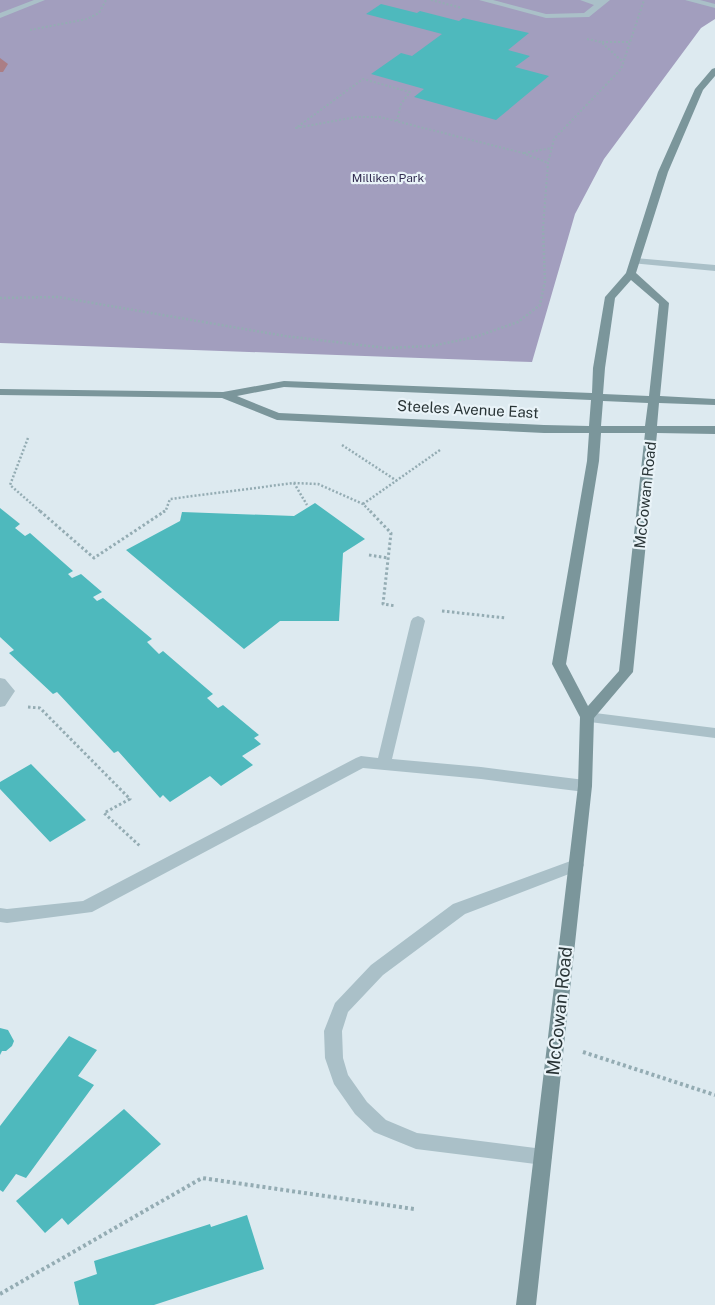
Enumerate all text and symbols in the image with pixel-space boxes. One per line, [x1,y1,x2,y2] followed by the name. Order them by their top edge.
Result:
[352,171,424,185] park label: Milliken Park
[397,397,539,421] street label: Steeles Avenue East
[631,441,659,549] street label: McCowan Road
[542,946,576,1076] street label: McCowan Road

